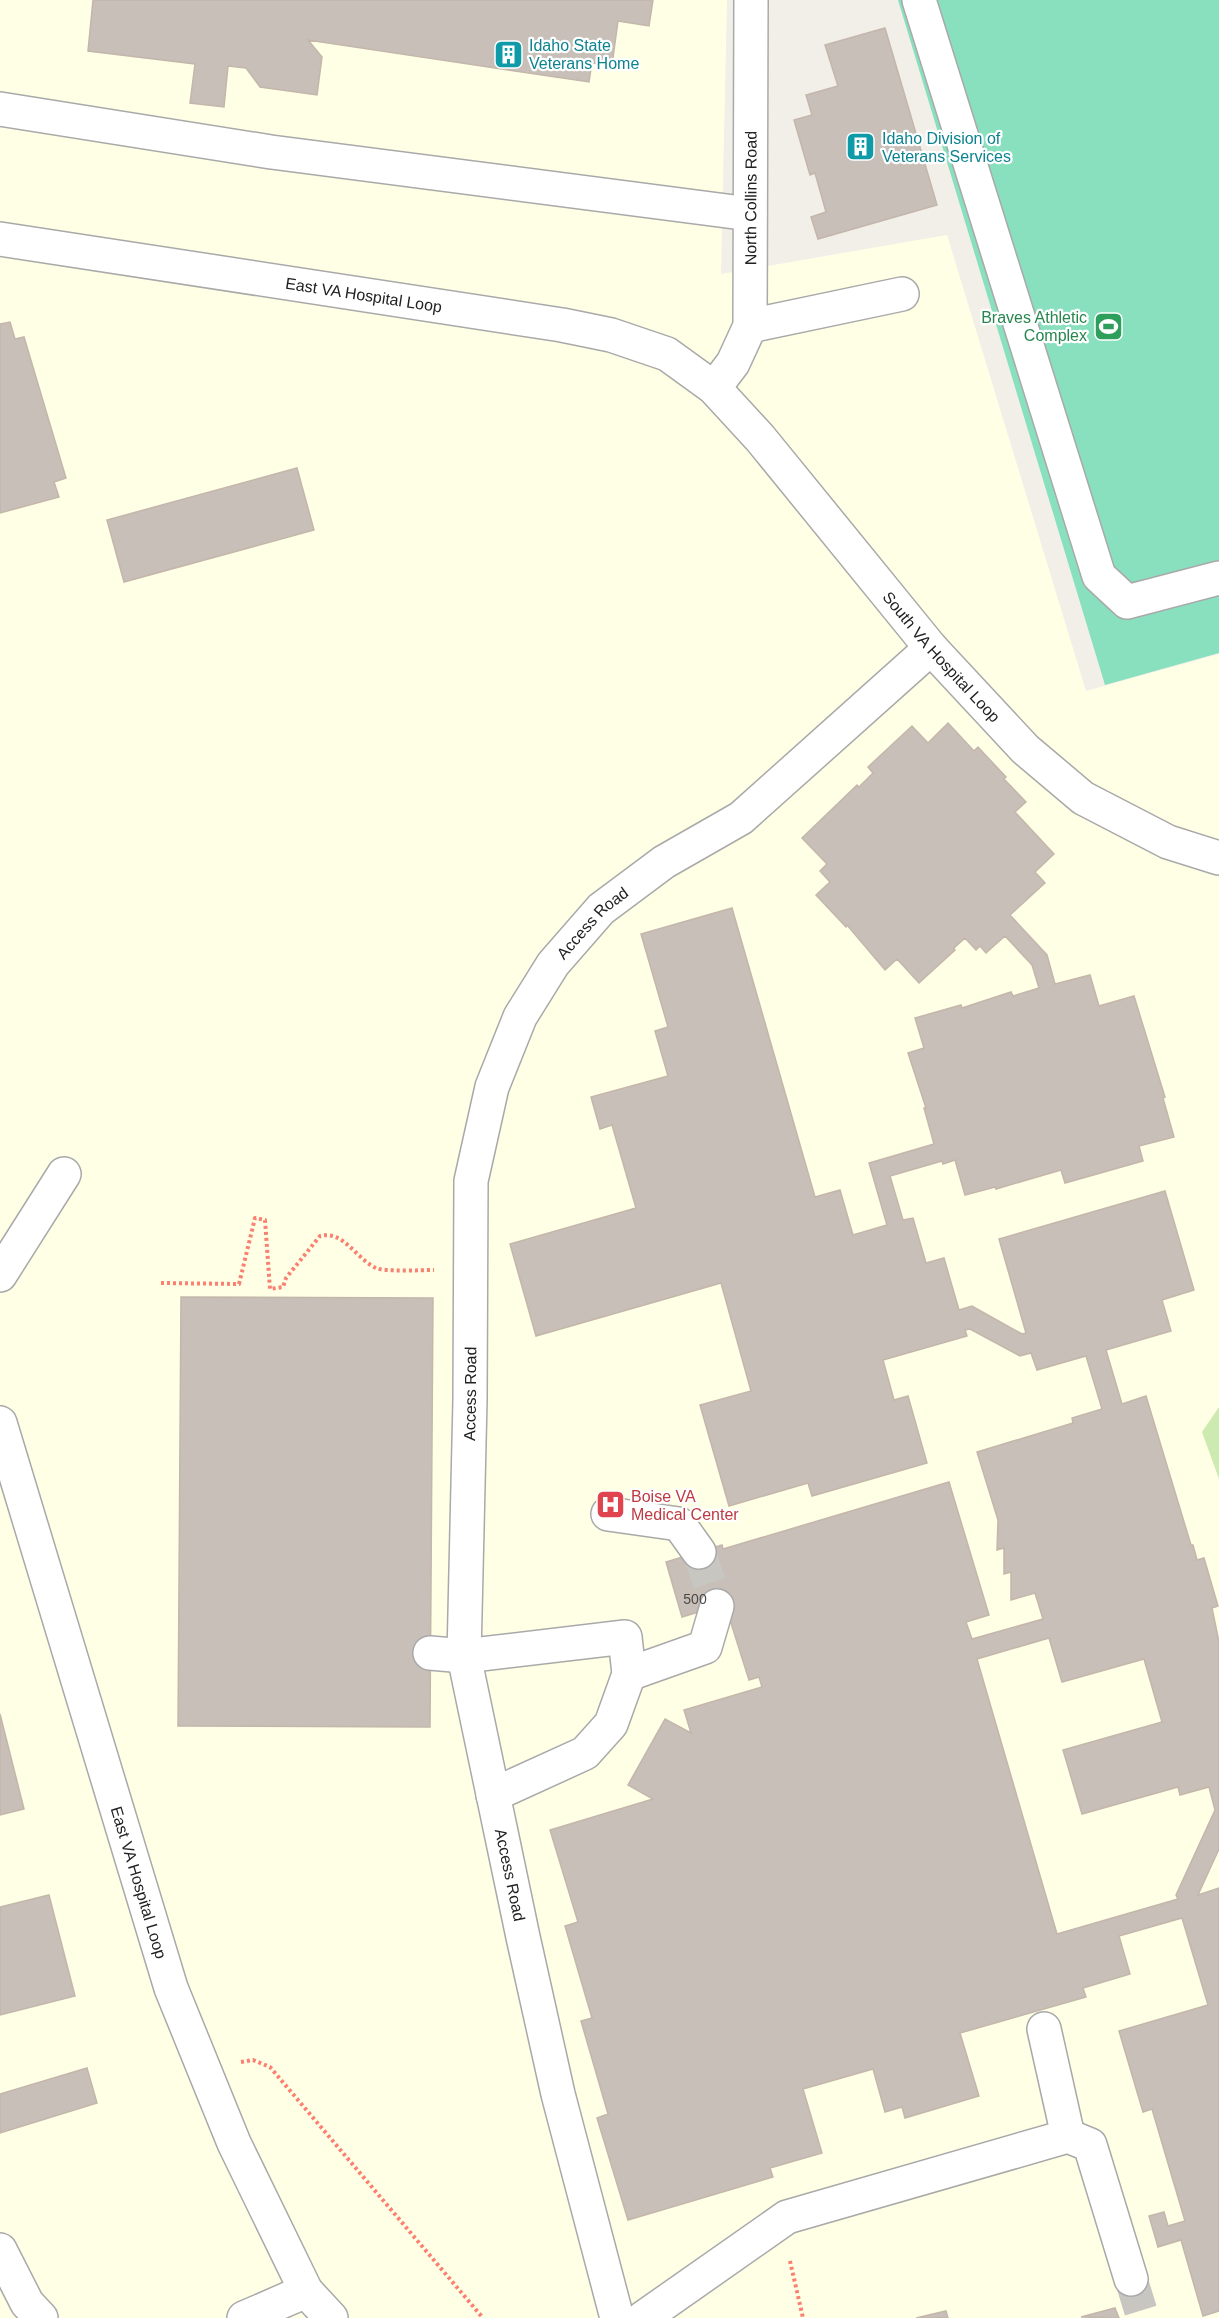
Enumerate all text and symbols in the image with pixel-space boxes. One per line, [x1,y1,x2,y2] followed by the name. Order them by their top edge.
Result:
[529,37,639,72] place label: Idaho State Veterans Home
[492,38,524,70] building icon: Idaho State Veterans Home
[882,130,1011,165] place label: Idaho Division of Veterans Services
[742,131,759,265] street label: North Collins Road
[845,131,877,163] building icon: Idaho Division of Veterans Services
[284,274,443,315] street label: East VA Hospital Loop
[981,309,1087,344] place label: Braves Athletic Complex
[1092,310,1124,342] sports icon: Braves Athletic Complex
[880,588,1004,725] street label: South VA Hospital Loop
[553,883,631,962] street label: Access Road
[461,1346,479,1441] street label: Access Road
[631,1488,739,1523] place label: Boise VA Medical Center
[594,1489,626,1521] hospital icon: Boise VA Medical Center
[683,1591,707,1607] house number: 500
[108,1804,170,1961] street label: East VA Hospital Loop
[492,1827,528,1923] street label: Access Road

